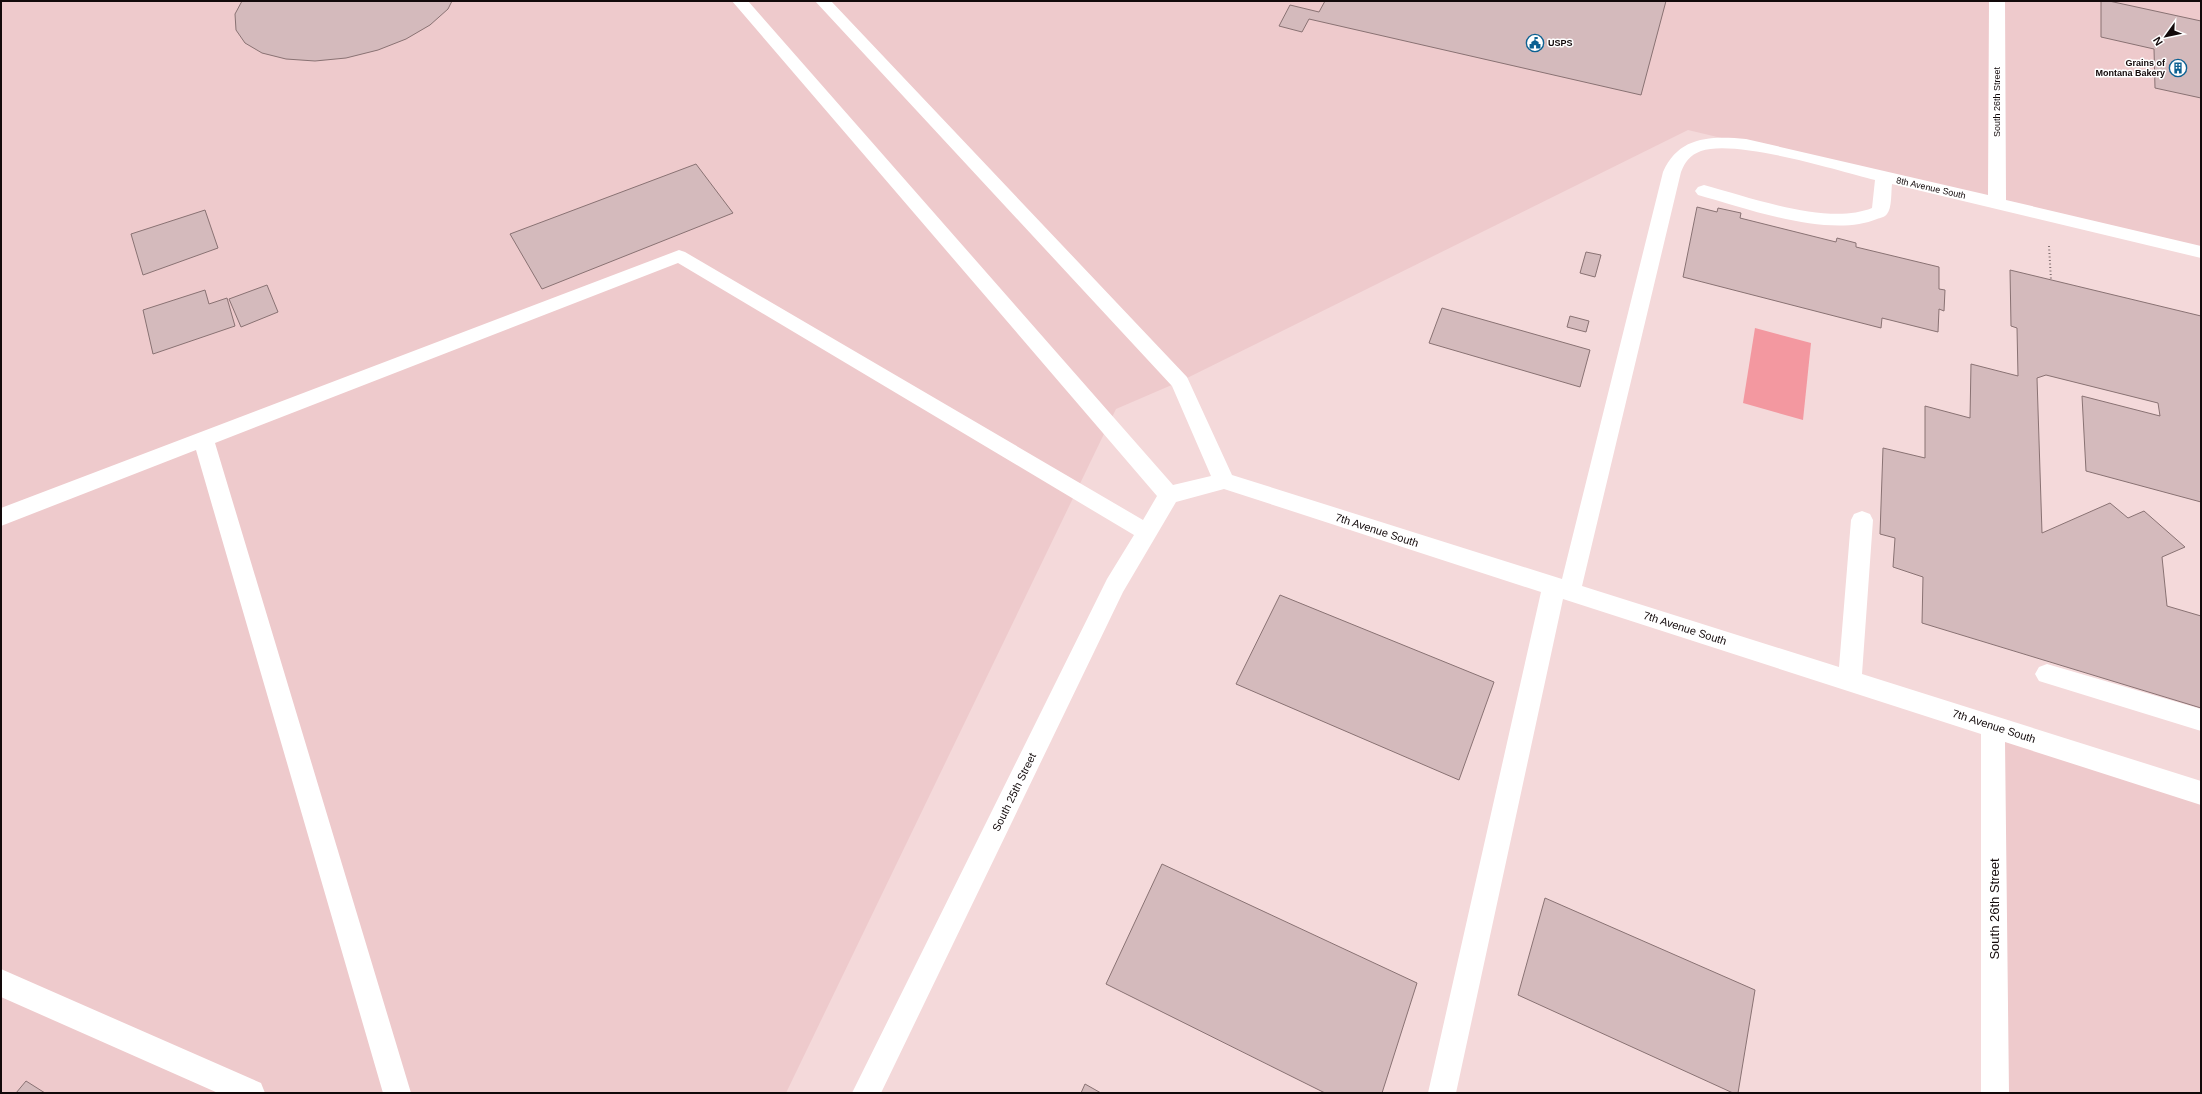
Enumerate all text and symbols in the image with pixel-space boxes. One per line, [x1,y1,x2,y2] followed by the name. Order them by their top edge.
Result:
[2146,16,2186,56] north arrow
[1525,33,1545,53] public building icon: USPS
[2150,35,2165,48] text: N
[1548,38,1573,48] place label: USPS
[2095,58,2166,78] place label: Grains of Montana Bakery
[2168,58,2188,78] building icon: Grains of Montana Bakery
[1992,66,2002,137] street label: South 26th Street
[1895,175,1967,201] street label: 8th Avenue South
[1334,511,1420,549] street label: 7th Avenue South
[1642,609,1728,647] street label: 7th Avenue South
[1951,707,2037,745] street label: 7th Avenue South
[990,751,1038,833] street label: South 25th Street
[1987,858,2002,960] street label: South 26th Street

